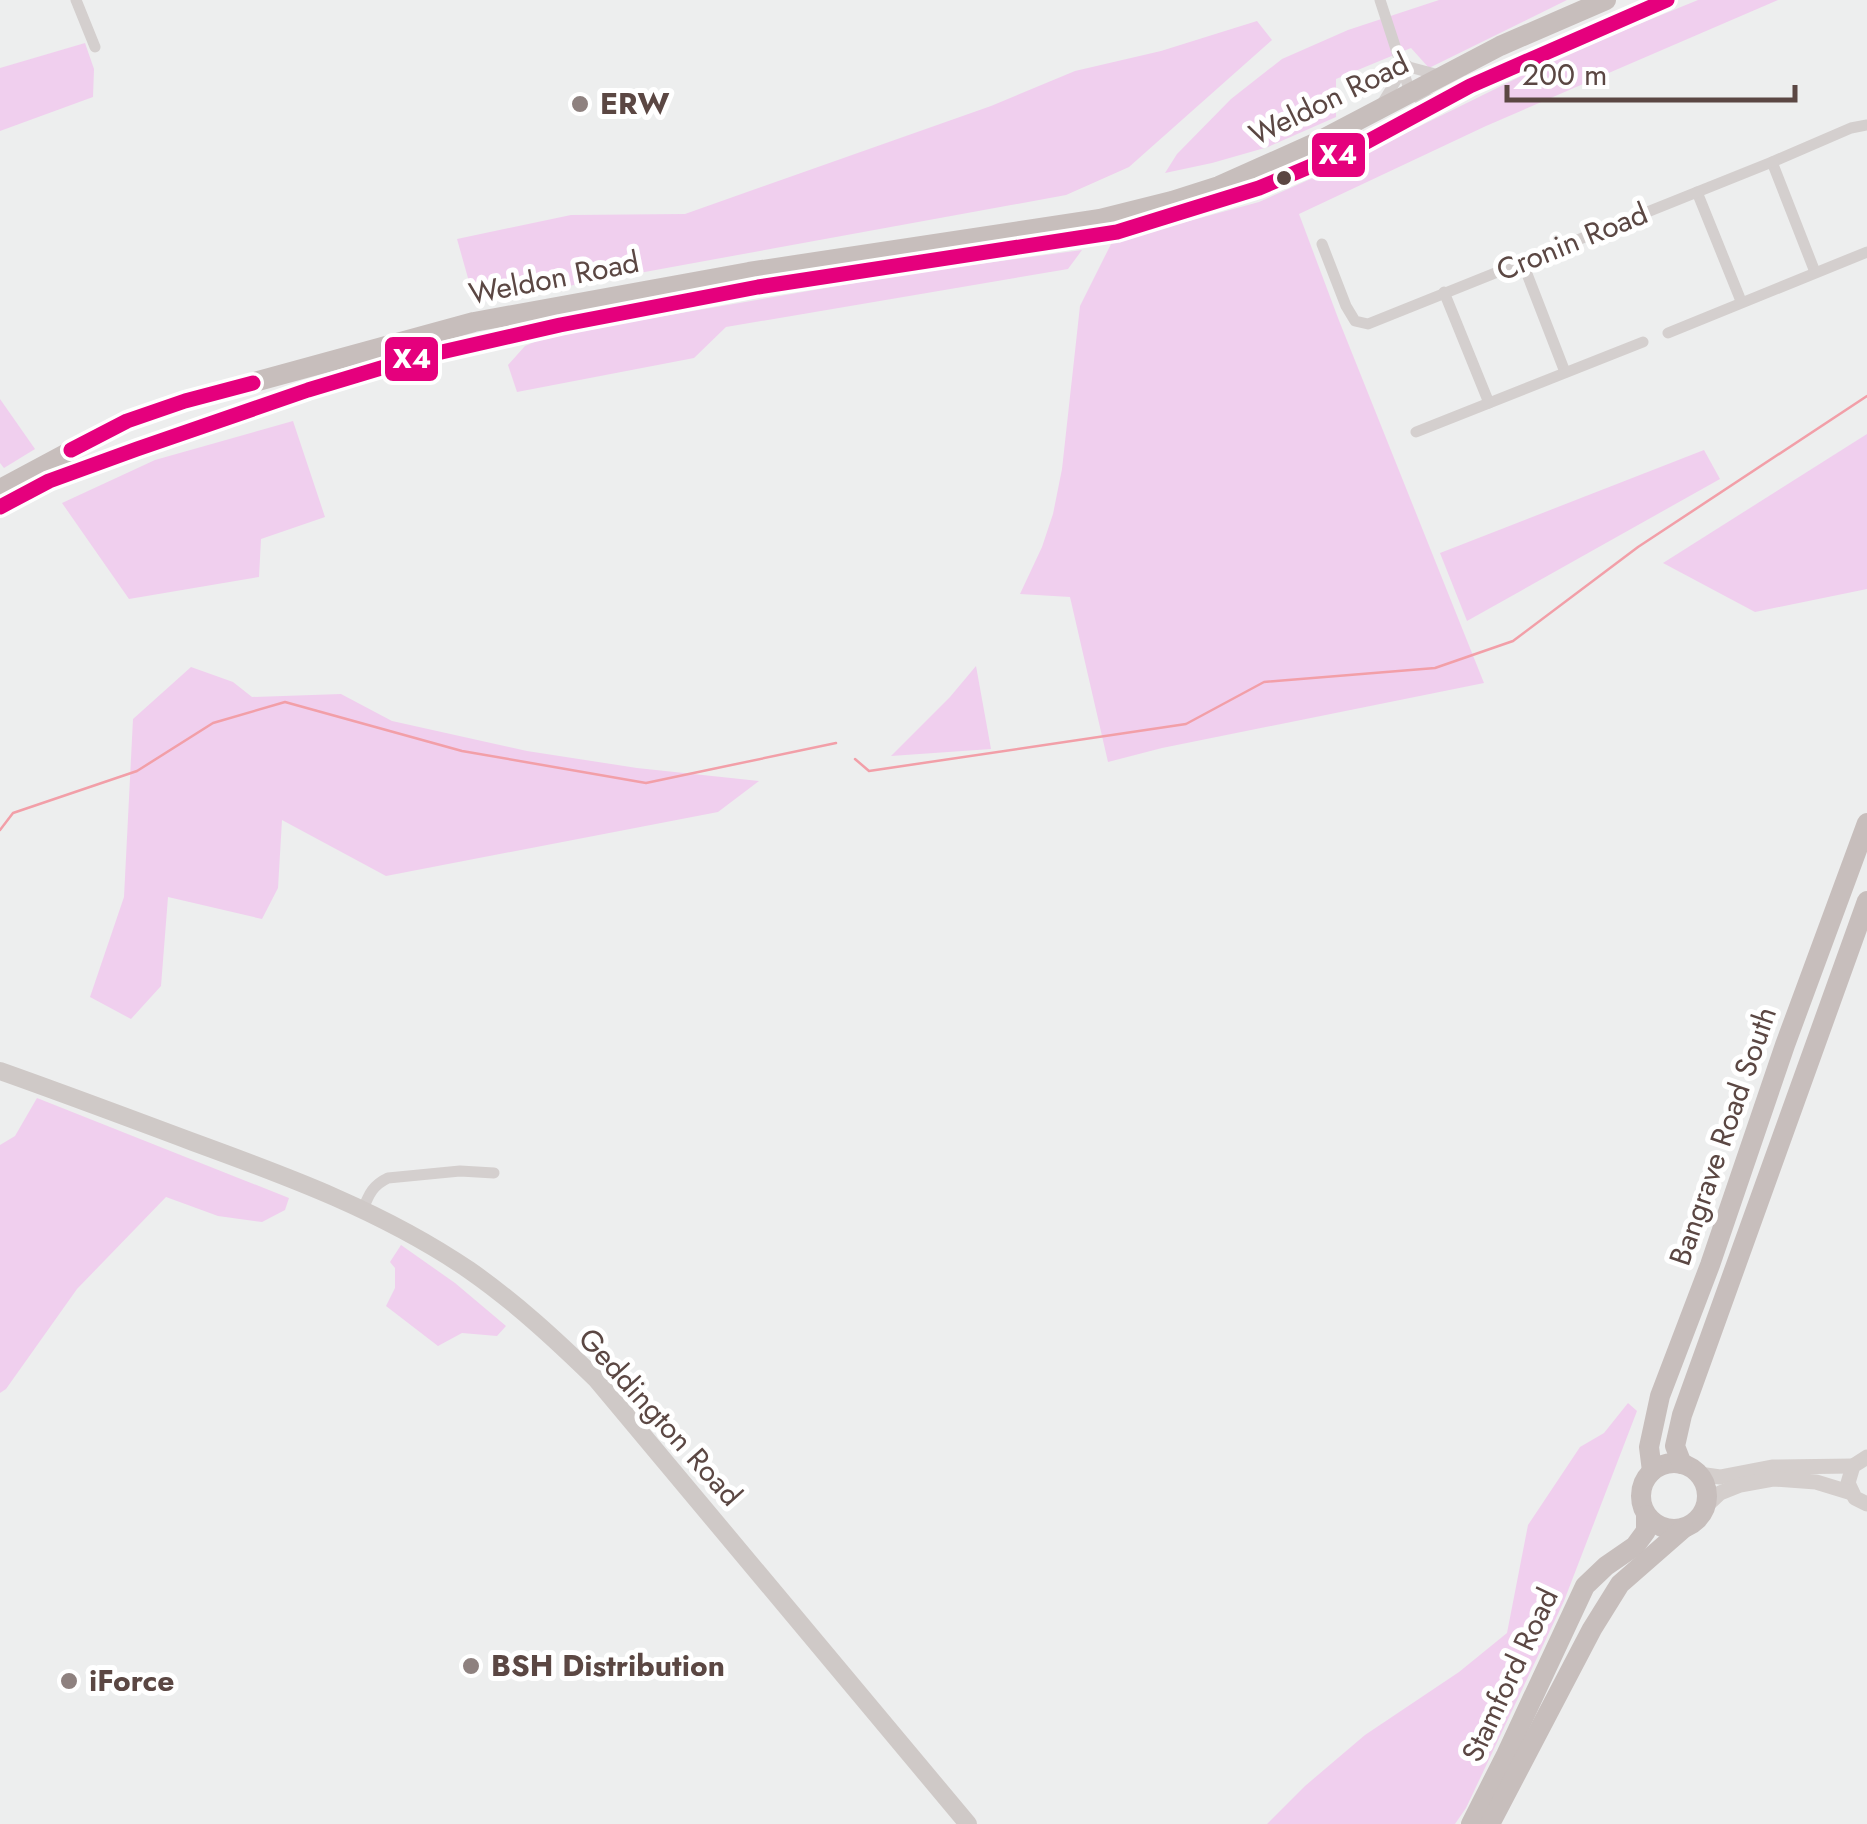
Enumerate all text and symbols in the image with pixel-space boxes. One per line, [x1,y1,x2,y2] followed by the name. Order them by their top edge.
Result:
[1507,40,1794,102] scale bar
[1242,41,1416,156] street label: Weldon Road
[1522,53,1607,96] text: 200 m
[600,82,670,125] place label: ERW
[569,93,591,115] marker: ERW
[1310,131,1367,179] line badge: X4
[1319,134,1357,175] text: X4
[1274,168,1294,188] unlabelled marker
[1490,192,1654,291] street label: Cronin Road
[465,240,643,315] street label: Weldon Road
[383,335,440,383] line badge: X4
[393,338,431,379] text: X4
[1658,1001,1787,1271] street label: Bangrave Road South
[569,1318,752,1515] street label: Geddington Road
[1450,1581,1569,1769] street label: Stamford Road
[491,1644,725,1687] place label: BSH Distribution
[460,1655,482,1677] marker: BSH Distribution
[89,1659,175,1702] place label: iForce
[58,1670,80,1692] marker: iForce

